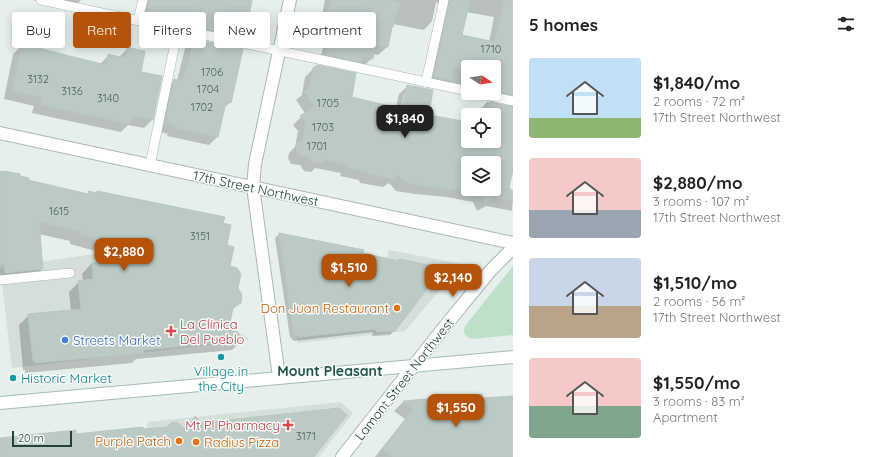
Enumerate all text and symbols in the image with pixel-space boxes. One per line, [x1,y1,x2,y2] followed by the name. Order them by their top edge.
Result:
[12,12,65,48] chip: Buy
[73,12,131,48] chip: Rent
[139,12,206,48] chip: Filters
[214,12,270,48] chip: New
[278,12,376,48] chip: Apartment
[835,13,857,35] icon: filters
[529,14,598,35] text: 5 homes
[481,42,501,56] house number: 1710
[461,60,501,100] north arrow
[461,60,501,196] map controls
[201,65,223,79] house number: 1706
[27,72,49,86] house number: 3132
[653,72,740,93] text: $1,840/mo
[561,74,609,122] icon: home
[197,82,219,96] house number: 1704
[61,84,83,98] house number: 3136
[97,91,119,105] house number: 3140
[653,93,745,109] text: 2 rooms · 72 m²
[317,96,339,110] house number: 1705
[191,100,213,114] house number: 1702
[372,105,438,139] pin: $1,840
[461,108,501,148] button: locate
[653,109,781,125] text: 17th Street Northwest
[385,110,425,126] text: $1,840
[312,120,334,134] house number: 1703
[307,139,327,153] house number: 1701
[461,156,501,196] button: layers
[192,167,320,209] street label: 17th Street Northwest
[653,172,743,193] text: $2,880/mo
[561,174,609,222] icon: home
[653,193,749,209] text: 3 rooms · 107 m²
[49,204,69,218] house number: 1615
[653,209,781,225] text: 17th Street Northwest
[190,229,210,243] house number: 3151
[91,238,157,272] pin: $2,880
[104,243,144,259] text: $2,880
[316,254,382,288] pin: $1,510
[331,259,367,275] text: $1,510
[420,264,486,298] pin: $2,140
[434,269,472,285] text: $2,140
[653,272,737,293] text: $1,510/mo
[561,274,609,322] icon: home
[653,293,745,309] text: 2 rooms · 56 m²
[261,300,389,316] place label: Don Juan Restaurant
[392,303,402,313] marker: Don Juan Restaurant
[653,309,781,325] text: 17th Street Northwest
[351,315,457,443] street label: Lamont Street Northwest
[180,316,244,347] place label: La Clínica Del Pueblo
[165,325,177,337] marker: La Clínica Del Pueblo
[73,332,161,348] place label: Streets Market
[60,335,70,345] marker: Streets Market
[216,352,226,362] marker: Village in the City
[277,362,383,380] district label: Mount Pleasant
[194,363,248,394] place label: Village in the City
[21,370,112,386] place label: Historic Market
[653,372,740,393] text: $1,550/mo
[8,373,18,383] marker: Historic Market
[561,374,609,422] icon: home
[653,393,745,409] text: 3 rooms · 83 m²
[423,394,489,428] pin: $1,550
[436,399,476,415] text: $1,550
[653,409,718,425] text: Apartment
[185,417,280,433] place label: Mt Pl Pharmacy
[283,420,293,430] marker: Mt Pl Pharmacy
[12,429,72,448] scale bar
[296,429,316,443] house number: 3171
[18,431,44,445] text: 20 m
[95,433,171,449] place label: Purple Patch
[204,434,279,450] place label: Radius Pizza
[174,436,184,446] marker: Purple Patch
[191,437,201,447] marker: Radius Pizza

